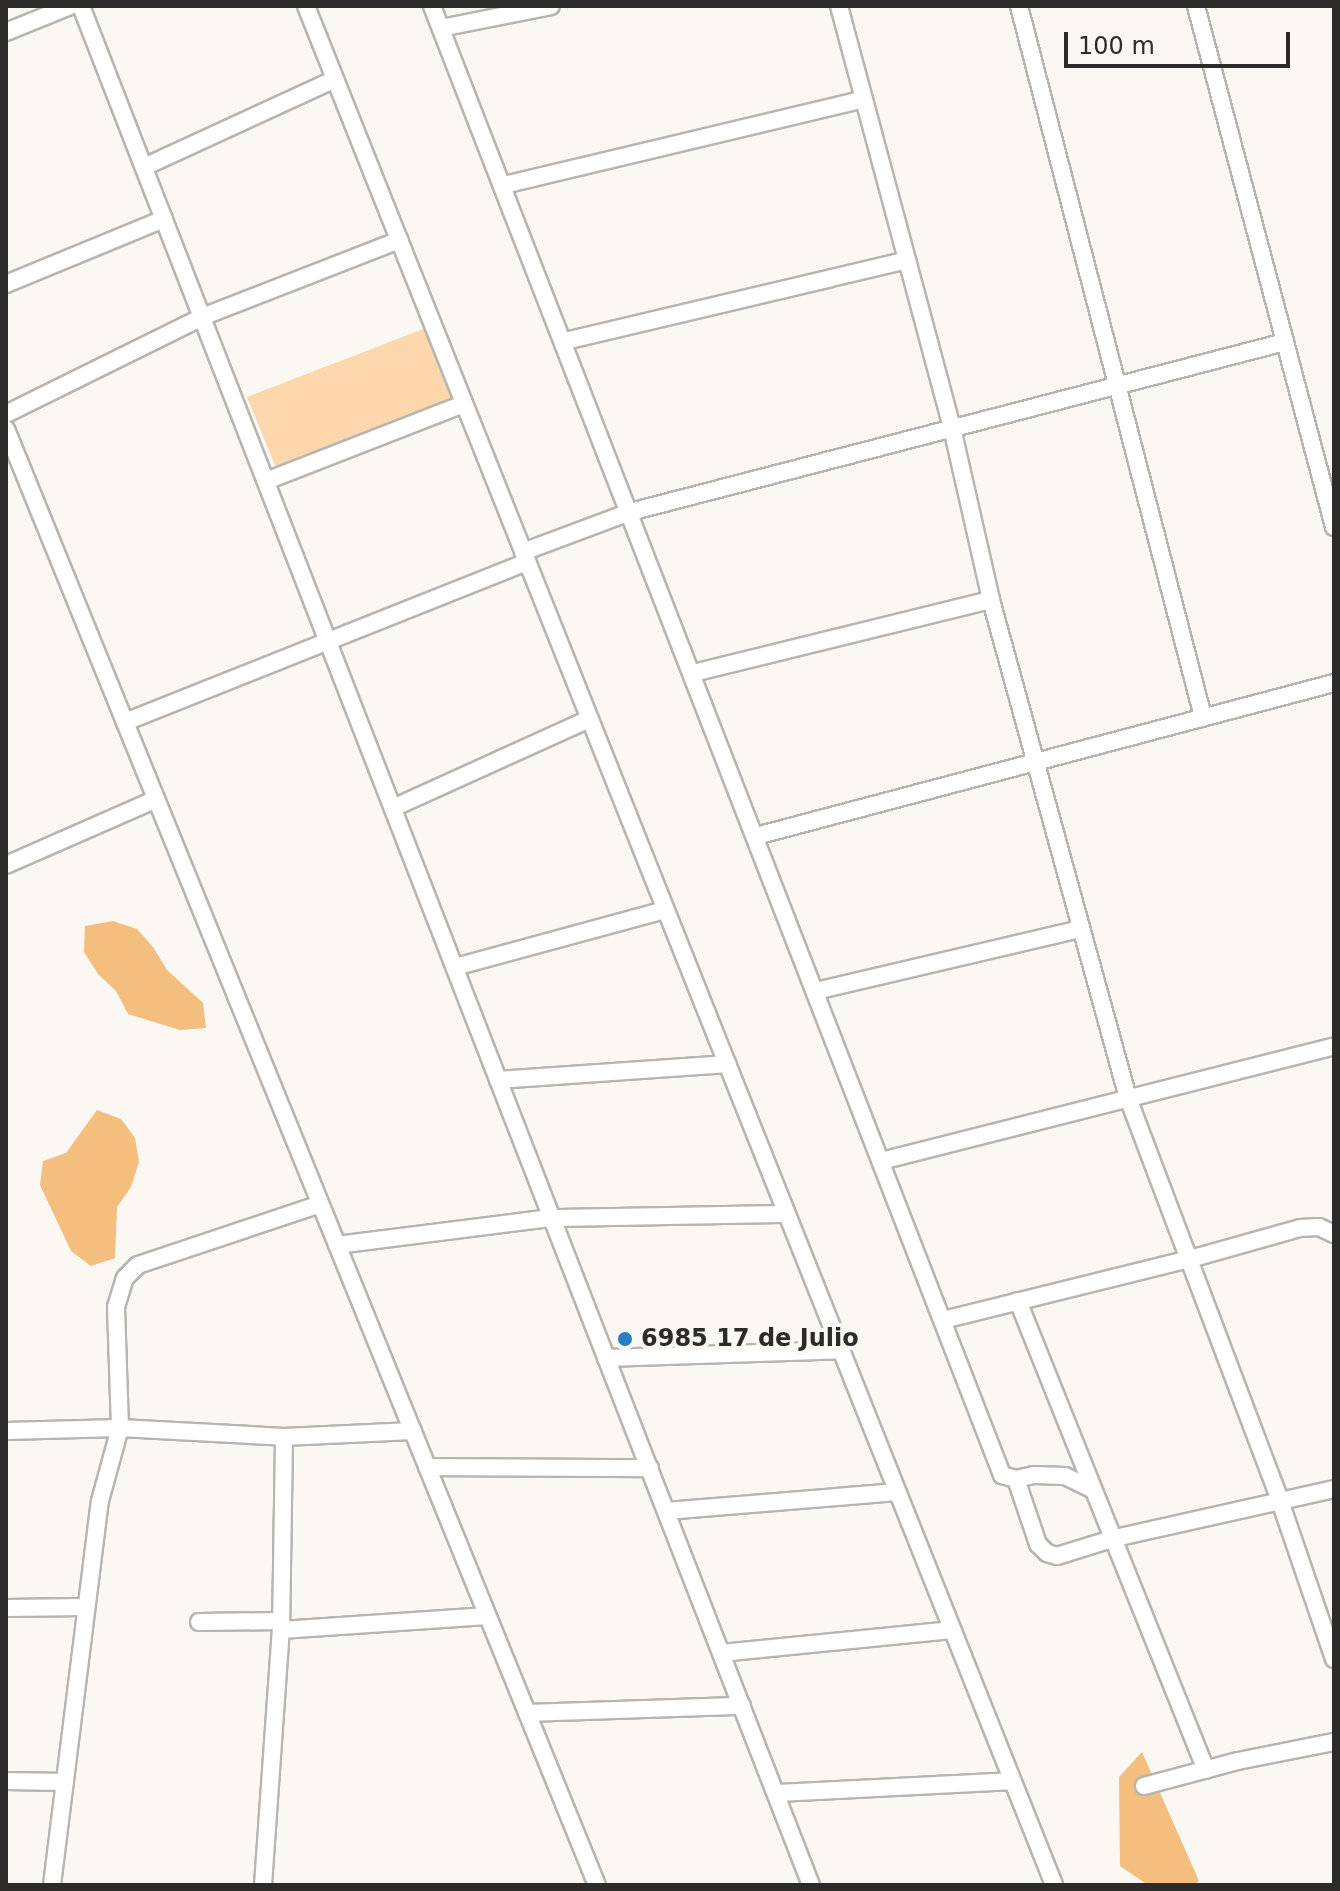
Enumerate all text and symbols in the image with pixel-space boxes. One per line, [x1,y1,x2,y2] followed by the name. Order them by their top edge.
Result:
[1068,16,1294,66] scale bar
[1078,32,1155,60] text: 100 m
[641,1325,859,1353] place label: 6985 17 de Julio
[616,1330,634,1348] marker: 6985 17 de Julio

